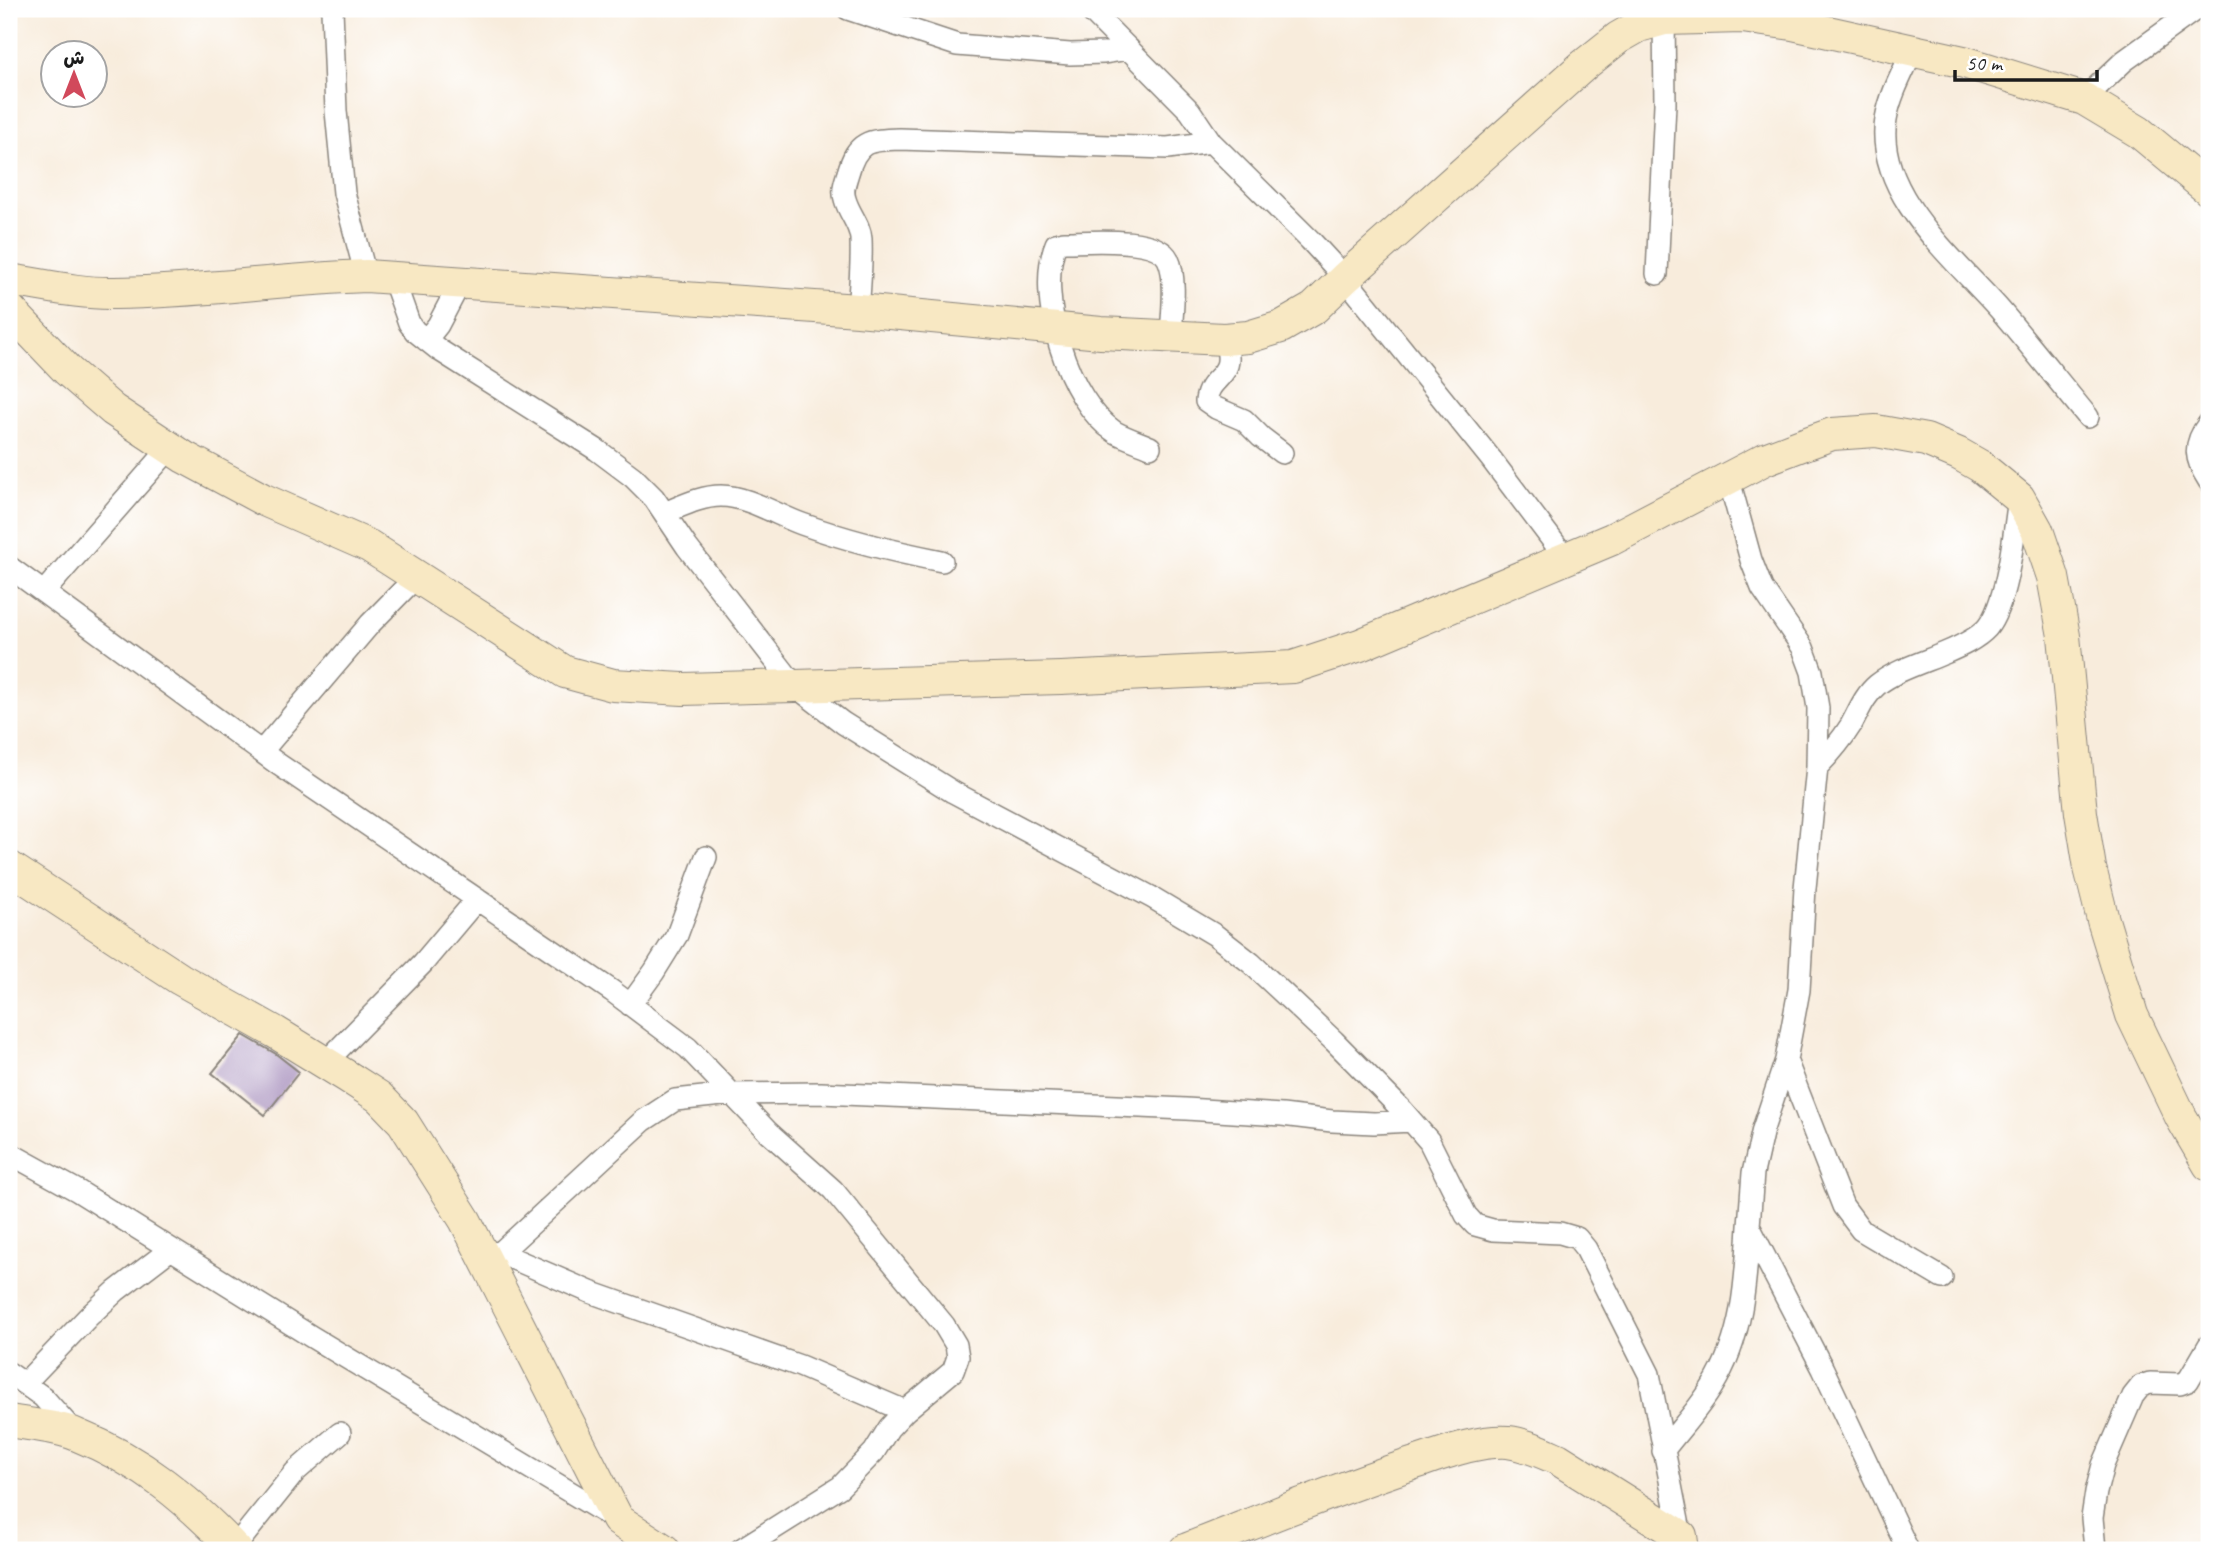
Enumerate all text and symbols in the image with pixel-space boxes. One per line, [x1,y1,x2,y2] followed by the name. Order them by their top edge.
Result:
[38,38,108,108] north arrow
[1955,38,2097,82] scale bar
[64,46,85,70] text: ش
[1966,50,2004,76] text: 50 m

